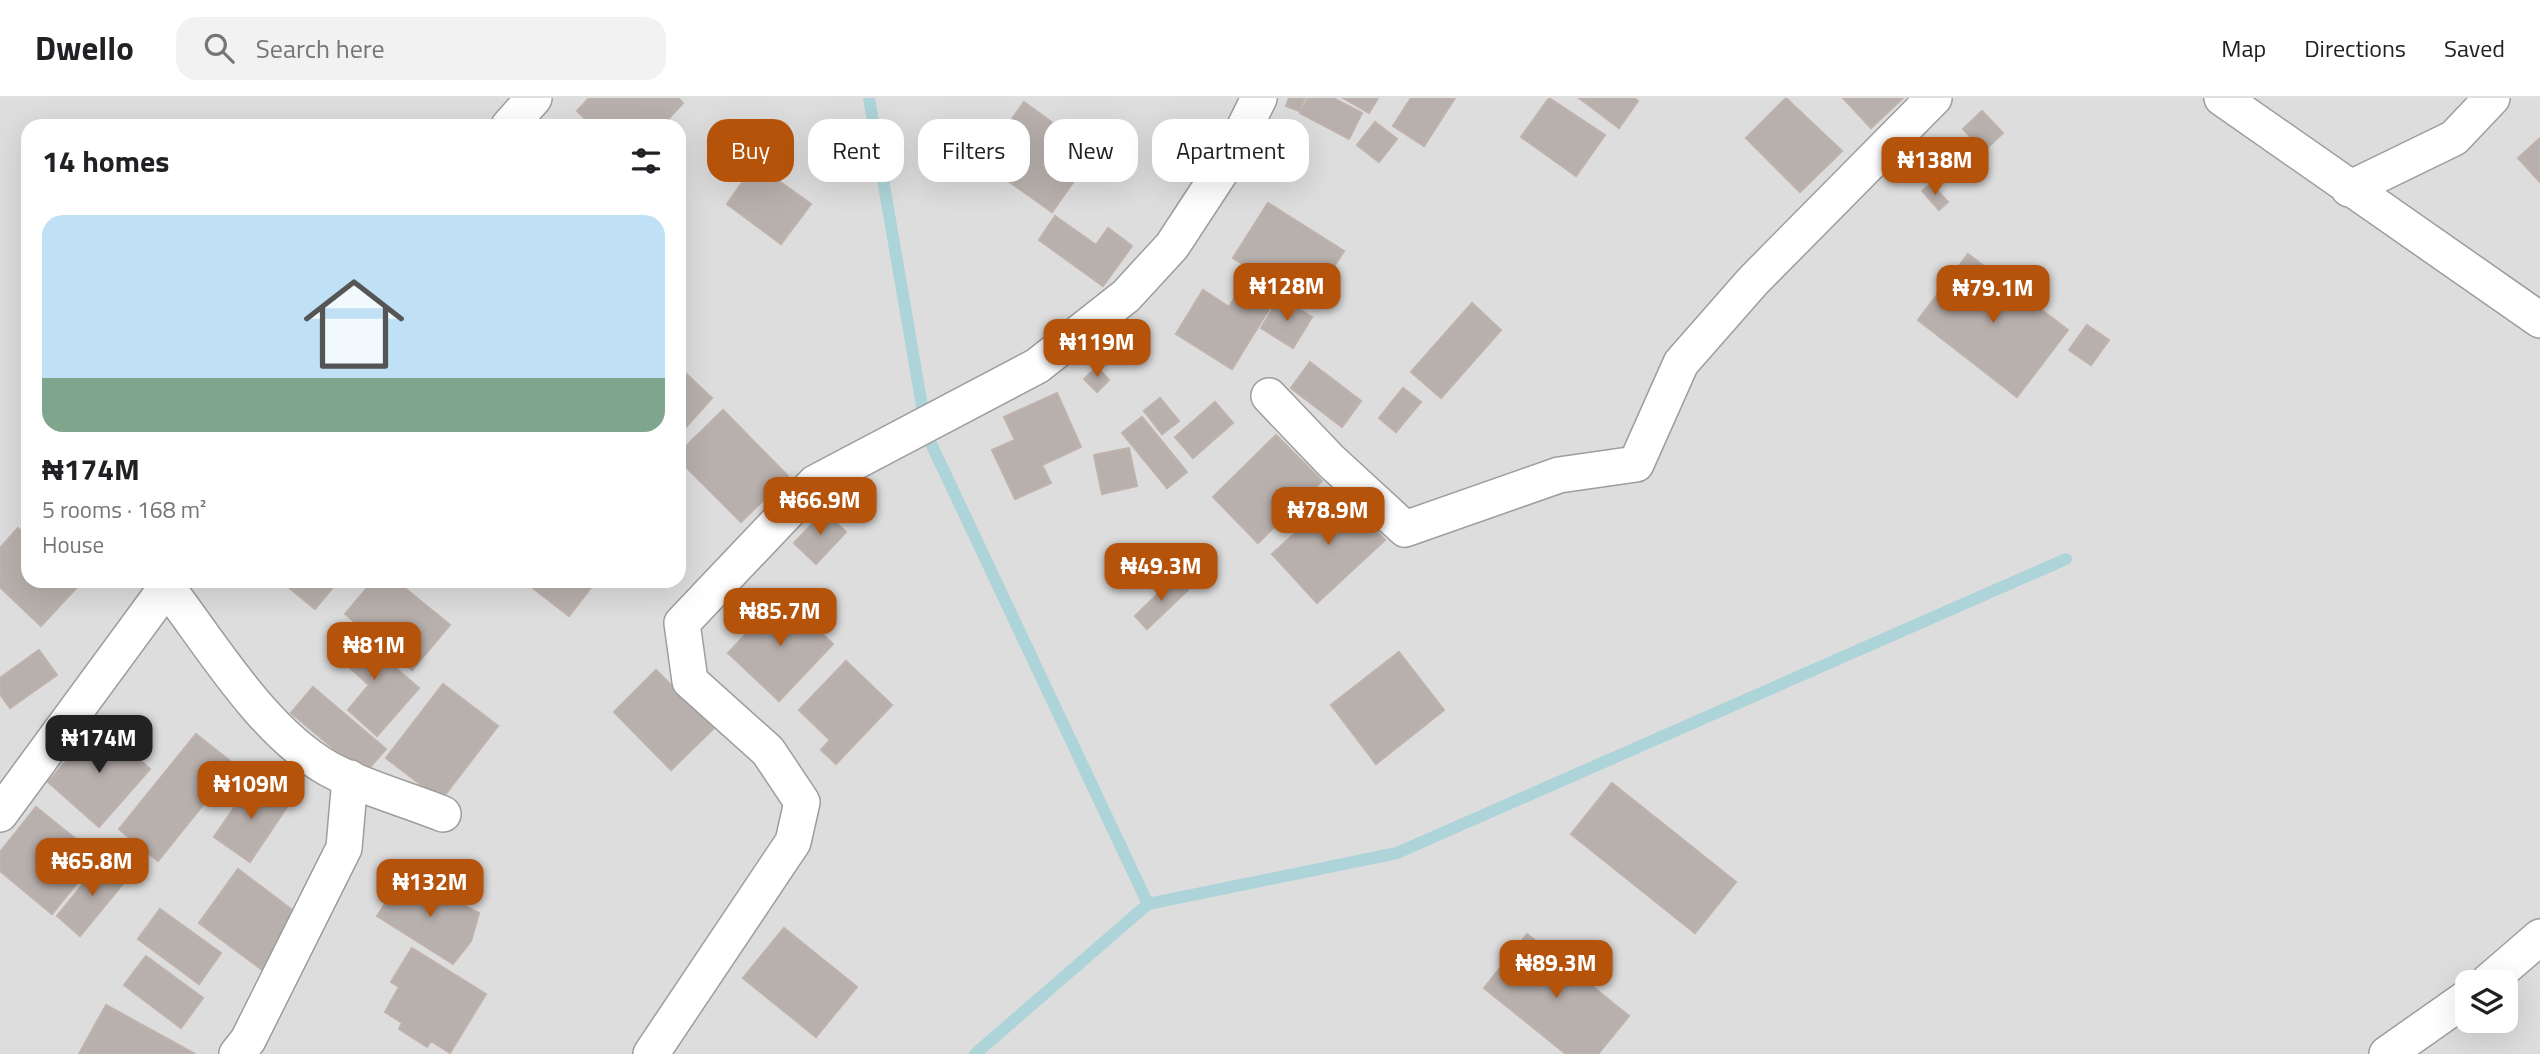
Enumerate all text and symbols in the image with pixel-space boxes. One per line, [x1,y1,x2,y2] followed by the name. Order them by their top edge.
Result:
[176,17,666,80] search box
[35,23,134,73] text: Dwello
[200,29,238,67] icon: search
[256,29,385,68] text: Search here
[2221,30,2266,66] text: Map
[2304,30,2406,66] text: Directions
[2444,30,2505,66] text: Saved
[707,119,794,182] chip: Buy
[808,119,904,182] chip: Rent
[918,119,1030,182] chip: Filters
[1044,119,1138,182] chip: New
[1152,119,1309,182] chip: Apartment
[42,138,169,184] text: 14 homes
[1886,138,1984,197] pin: ₦138M
[627,142,665,180] icon: filters
[1898,142,1972,177] text: ₦138M
[291,261,417,387] icon: home
[1238,264,1336,323] pin: ₦128M
[1936,266,2050,325] pin: ₦79.1M
[1250,268,1324,303] text: ₦128M
[1953,270,2033,305] text: ₦79.1M
[1048,320,1146,379] pin: ₦119M
[1060,324,1134,359] text: ₦119M
[42,446,140,492] text: ₦174M
[763,478,877,537] pin: ₦66.9M
[780,482,860,517] text: ₦66.9M
[1271,488,1385,547] pin: ₦78.9M
[42,492,206,527] text: 5 rooms · 168 m²
[1288,492,1368,527] text: ₦78.9M
[42,527,104,562] text: House
[1104,544,1218,603] pin: ₦49.3M
[1121,548,1201,583] text: ₦49.3M
[723,588,837,648] pin: ₦85.7M
[740,593,820,628] text: ₦85.7M
[333,622,415,682] pin: ₦81M
[343,627,405,662] text: ₦81M
[50,716,148,775] pin: ₦174M
[62,720,136,755] text: ₦174M
[202,762,300,821] pin: ₦109M
[214,766,288,801] text: ₦109M
[35,838,149,898] pin: ₦65.8M
[52,843,132,878] text: ₦65.8M
[381,860,479,919] pin: ₦132M
[393,864,467,899] text: ₦132M
[1499,940,1613,1000] pin: ₦89.3M
[1516,945,1596,980] text: ₦89.3M
[2455,970,2518,1033] map controls
[2455,970,2518,1033] button: layers

